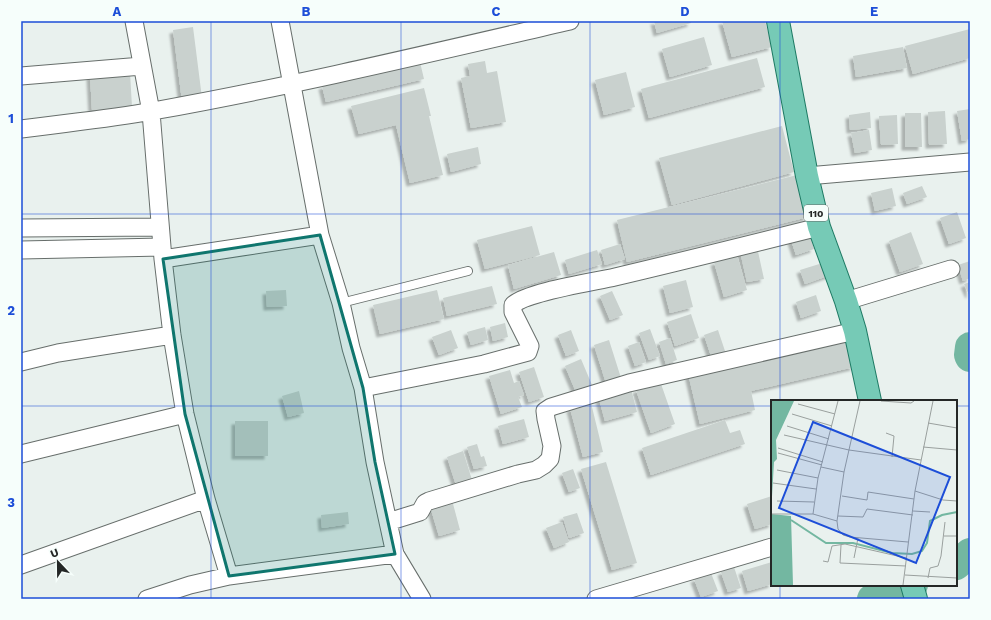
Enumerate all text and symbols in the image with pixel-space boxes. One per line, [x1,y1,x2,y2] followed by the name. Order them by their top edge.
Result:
[113,4,122,19] text: A
[302,4,311,19] text: B
[492,4,501,19] text: C
[680,4,690,19] text: D
[870,4,878,19] text: E
[8,111,14,126] text: 1
[804,205,828,221] road number: 110
[7,303,15,318] text: 2
[771,400,957,586] inset map
[7,495,15,510] text: 3
[38,542,78,582] north arrow
[48,546,61,561] text: U

